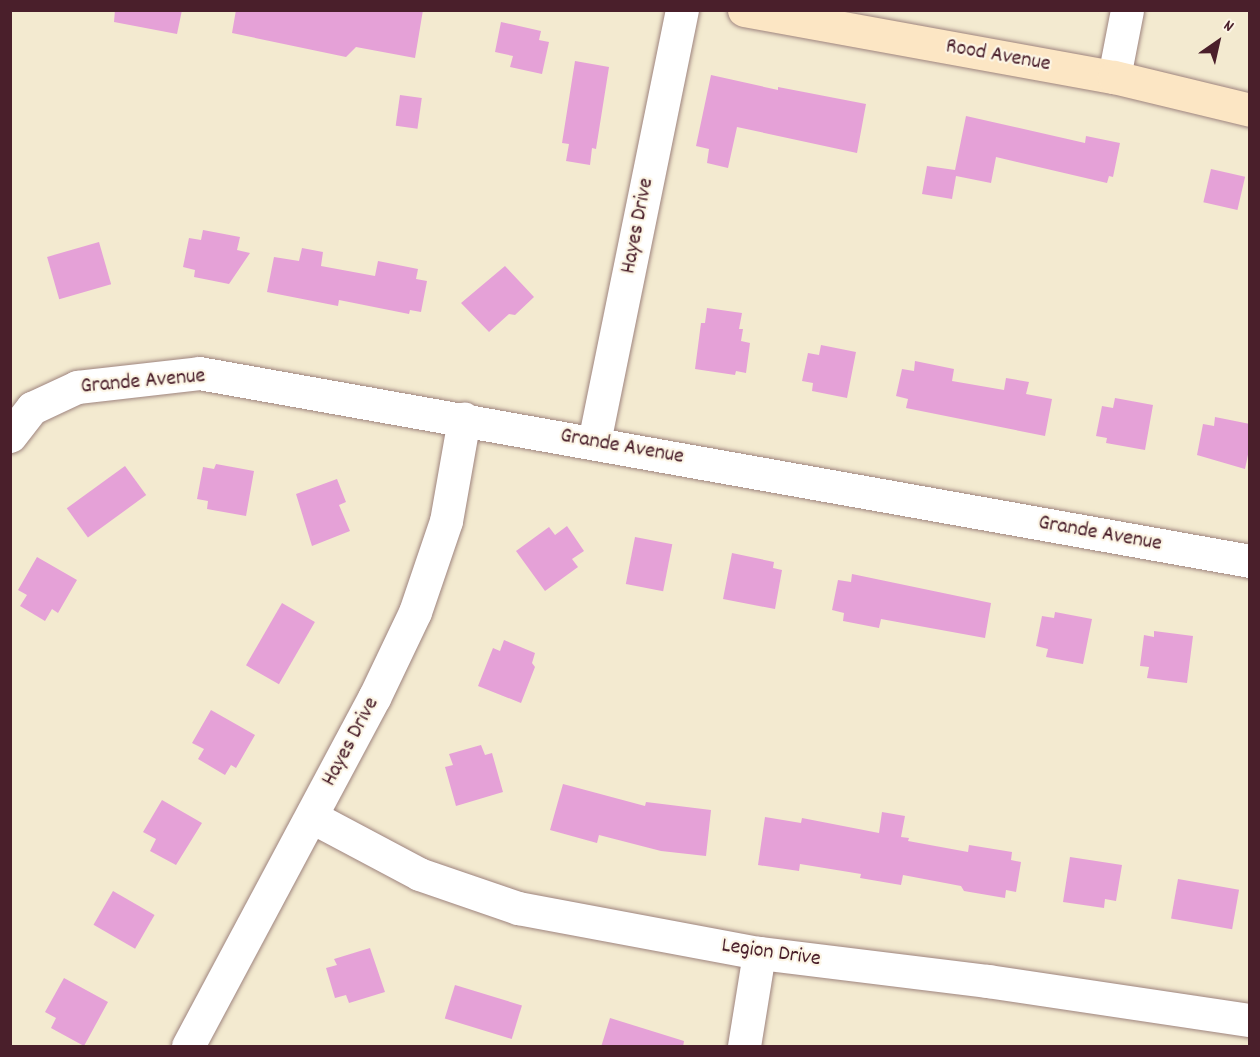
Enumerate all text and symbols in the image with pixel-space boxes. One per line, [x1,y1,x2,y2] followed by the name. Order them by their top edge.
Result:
[1188,12,1248,72] north arrow
[1219,15,1238,38] text: N
[944,34,1052,78] street label: Rood Avenue
[616,176,660,276] street label: Hayes Drive
[80,363,206,401] street label: Grande Avenue
[558,423,686,471] street label: Grande Avenue
[1036,510,1164,558] street label: Grande Avenue
[317,693,385,791] street label: Hayes Drive
[720,933,822,973] street label: Legion Drive

